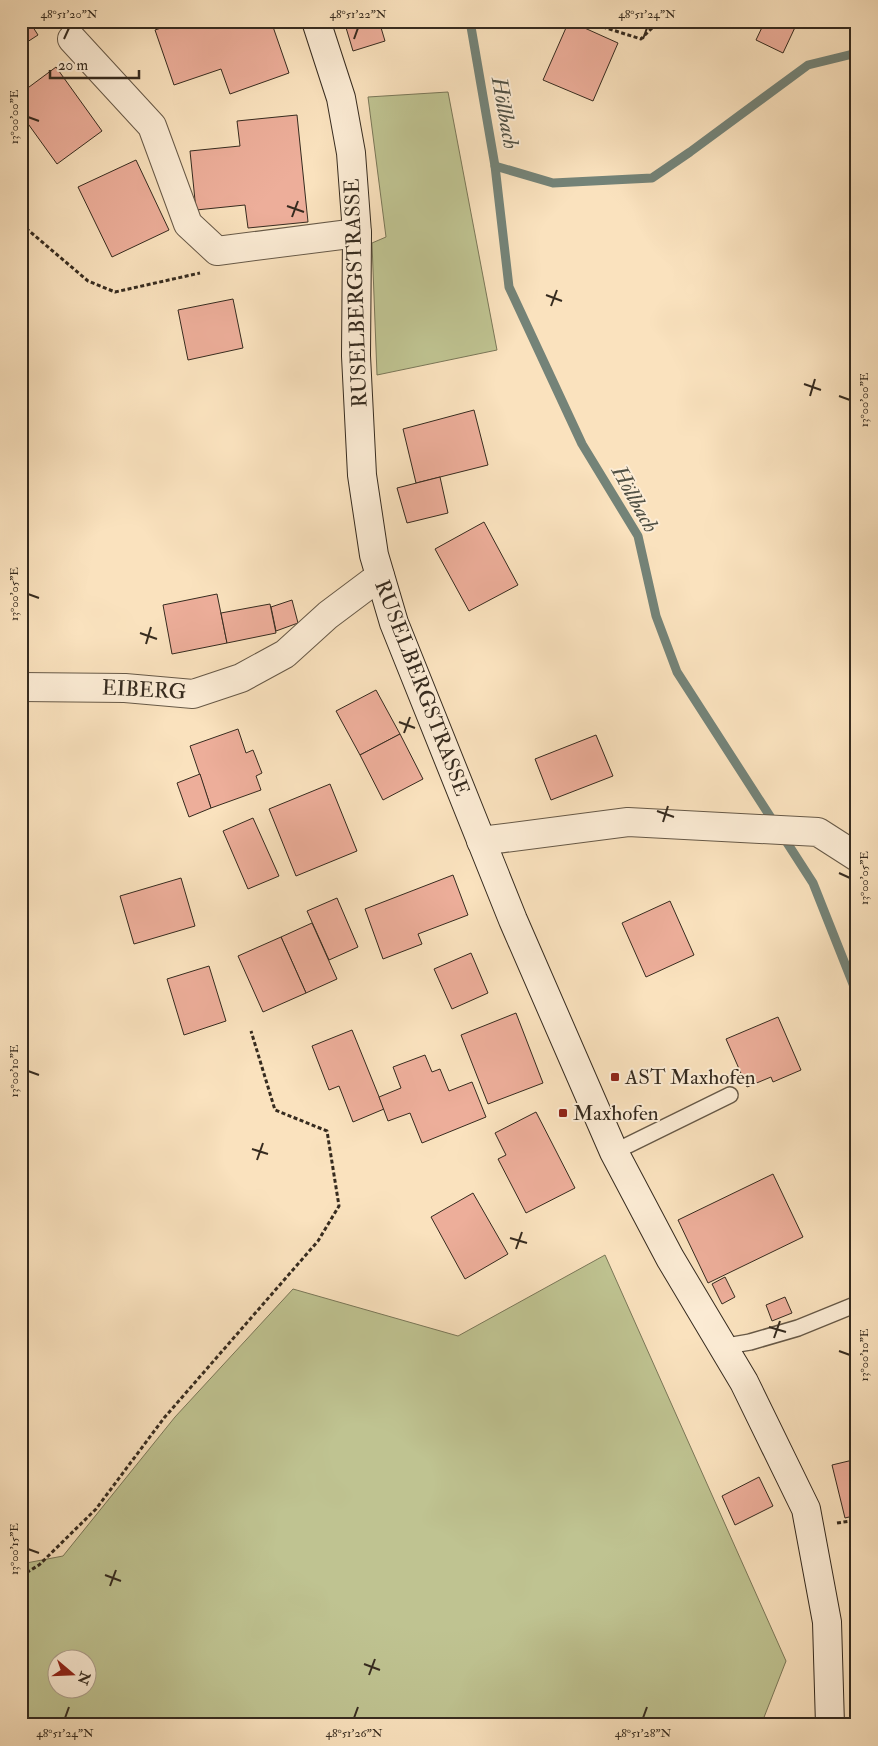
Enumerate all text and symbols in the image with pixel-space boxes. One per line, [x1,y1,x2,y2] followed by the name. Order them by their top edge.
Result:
[40,7,98,22] text: 48°51'20"N
[329,7,387,22] text: 48°51'22"N
[618,7,676,22] text: 48°51'24"N
[50,48,139,80] scale bar
[58,56,88,75] text: 20 m
[485,74,525,151] water label: Höllbach
[7,89,22,144] text: 13°00'00"E
[339,178,373,408] street label: RUSELBERGSTRASSE
[857,372,872,427] text: 13°00'00"E
[605,459,665,538] water label: Höllbach
[7,567,22,621] text: 13°00'05"E
[368,576,476,800] street label: RUSELBERGSTRASSE
[101,674,187,706] street label: EIBERG
[857,851,872,905] text: 13°00'05"E
[7,1044,22,1097] text: 13°00'10"E
[624,1064,756,1091] place label: AST Maxhofen
[609,1071,621,1083] marker: AST Maxhofen
[573,1100,659,1127] place label: Maxhofen
[557,1107,569,1119] marker: Maxhofen
[857,1328,872,1381] text: 13°00'10"E
[7,1523,22,1575] text: 13°00'15"E
[48,1648,98,1698] north arrow
[74,1668,94,1687] text: N
[36,1726,94,1741] text: 48°51'24"N
[325,1726,383,1741] text: 48°51'26"N
[615,1726,672,1741] text: 48°51'28"N

